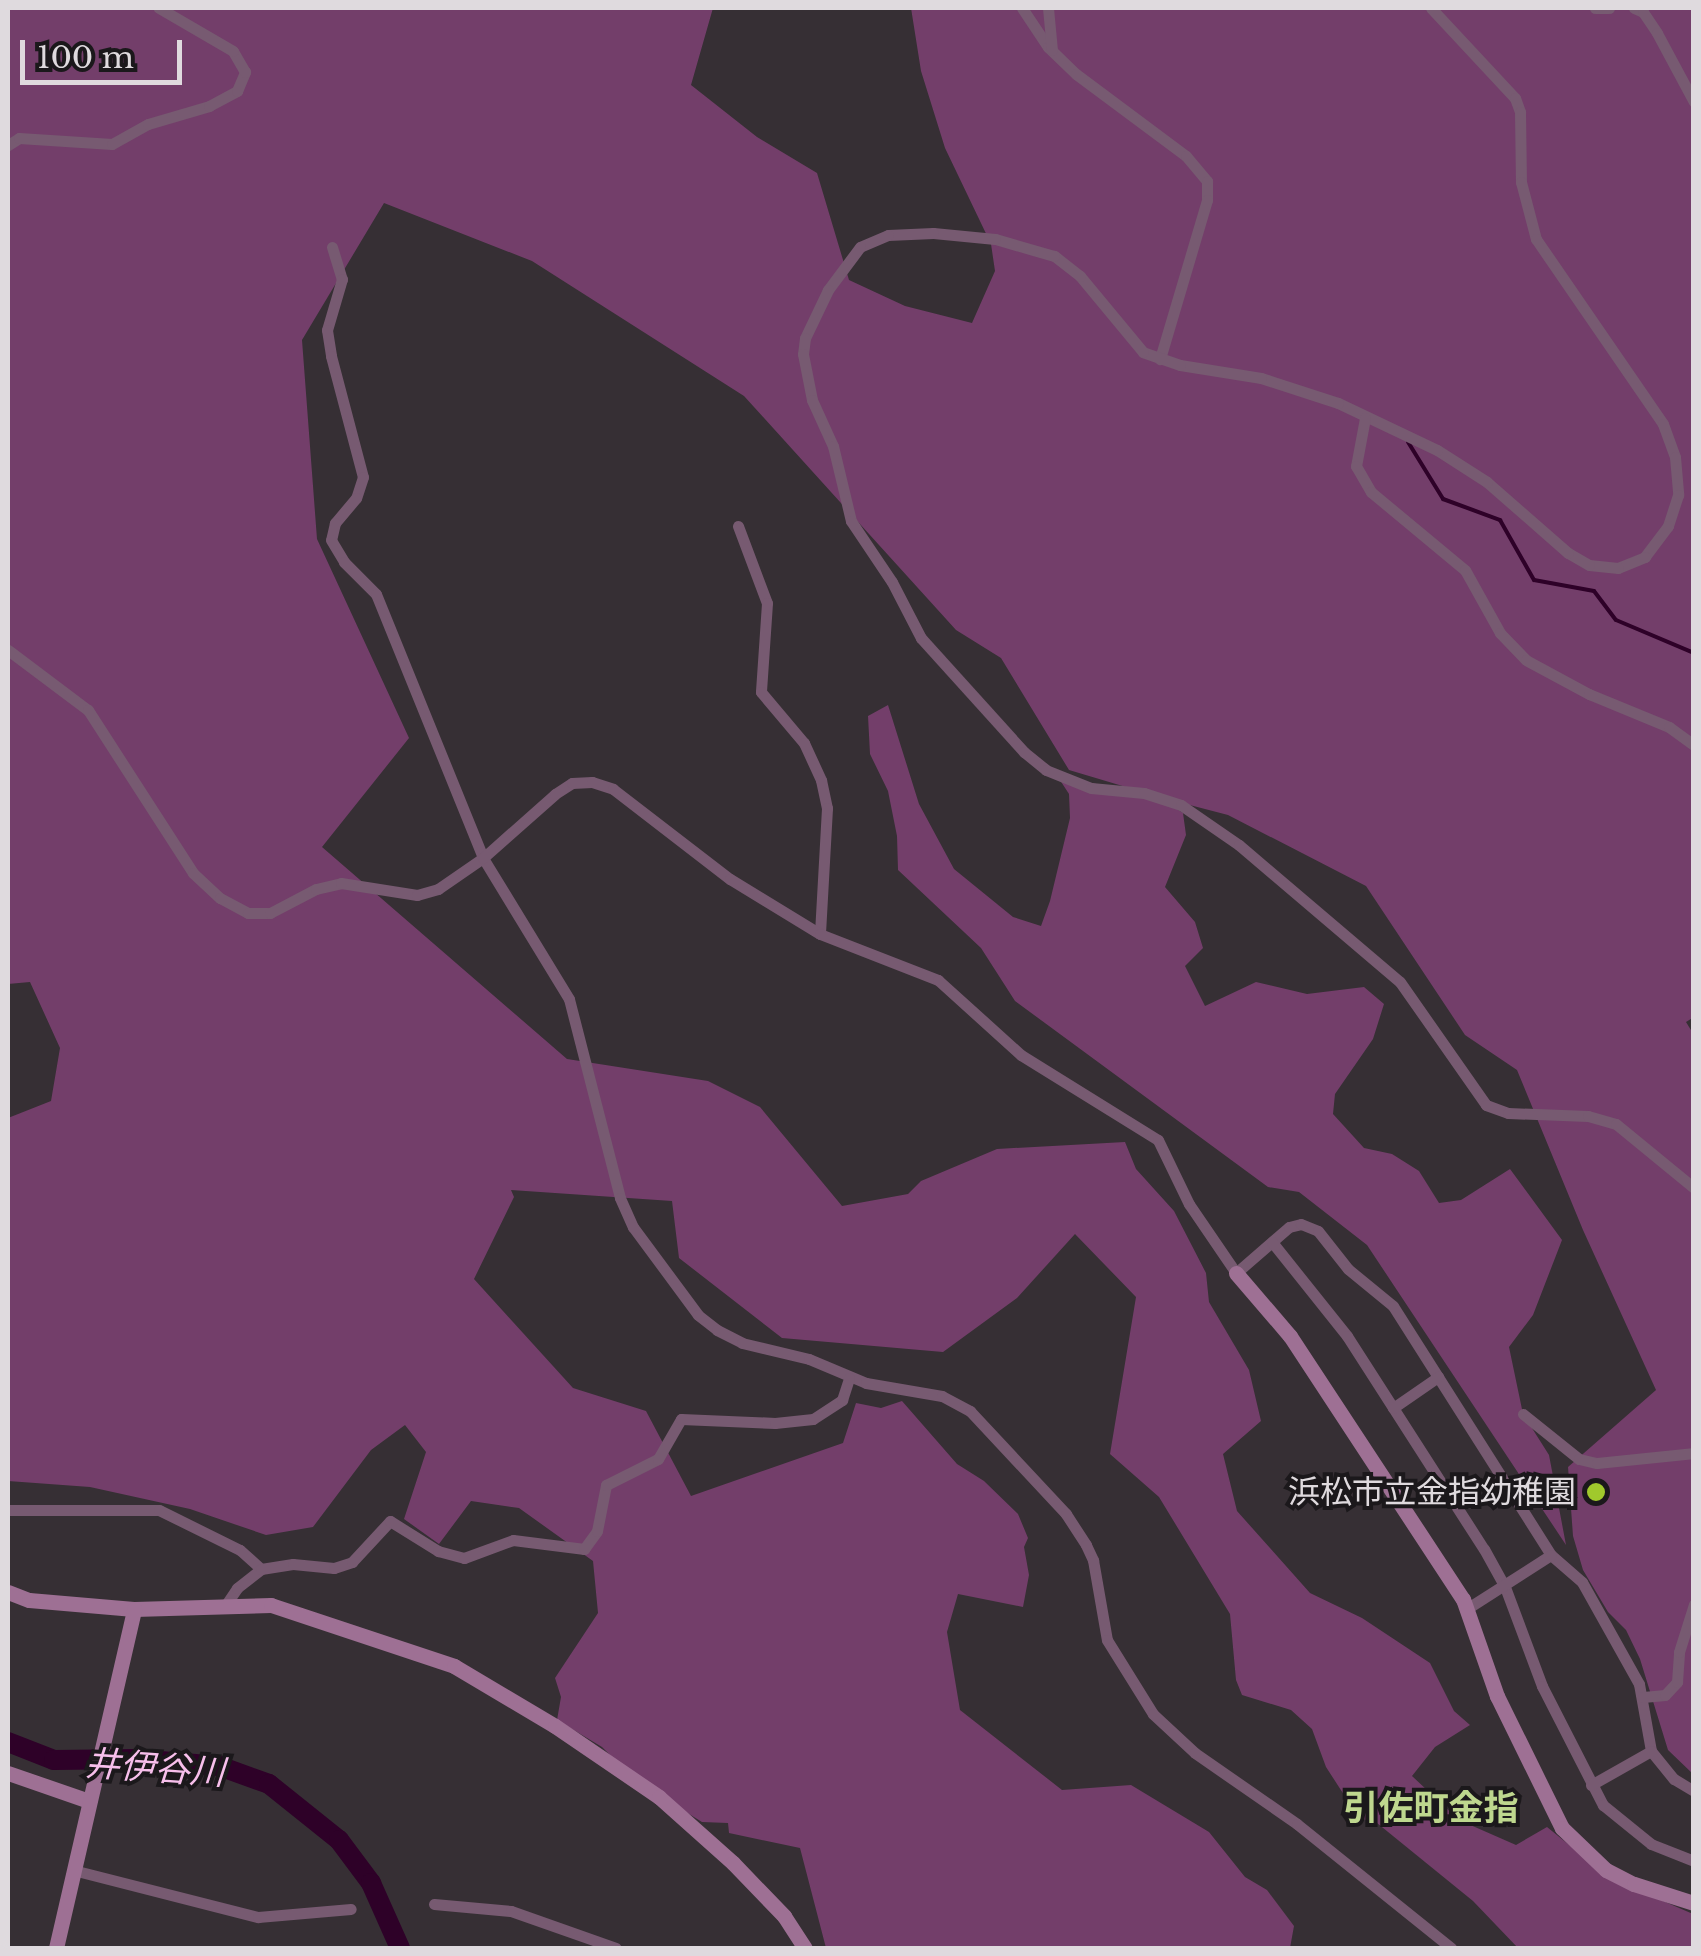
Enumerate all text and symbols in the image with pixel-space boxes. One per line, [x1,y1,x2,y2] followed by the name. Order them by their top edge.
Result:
[25,20,188,82] scale bar
[37,39,134,76] text: 100 m
[1288,1473,1576,1511] place label: 浜松市立金指幼稚園
[1585,1481,1607,1503] marker: 浜松市立金指幼稚園
[84,1742,226,1794] water label: 井伊谷川
[1344,1787,1518,1829] district label: 引佐町金指

